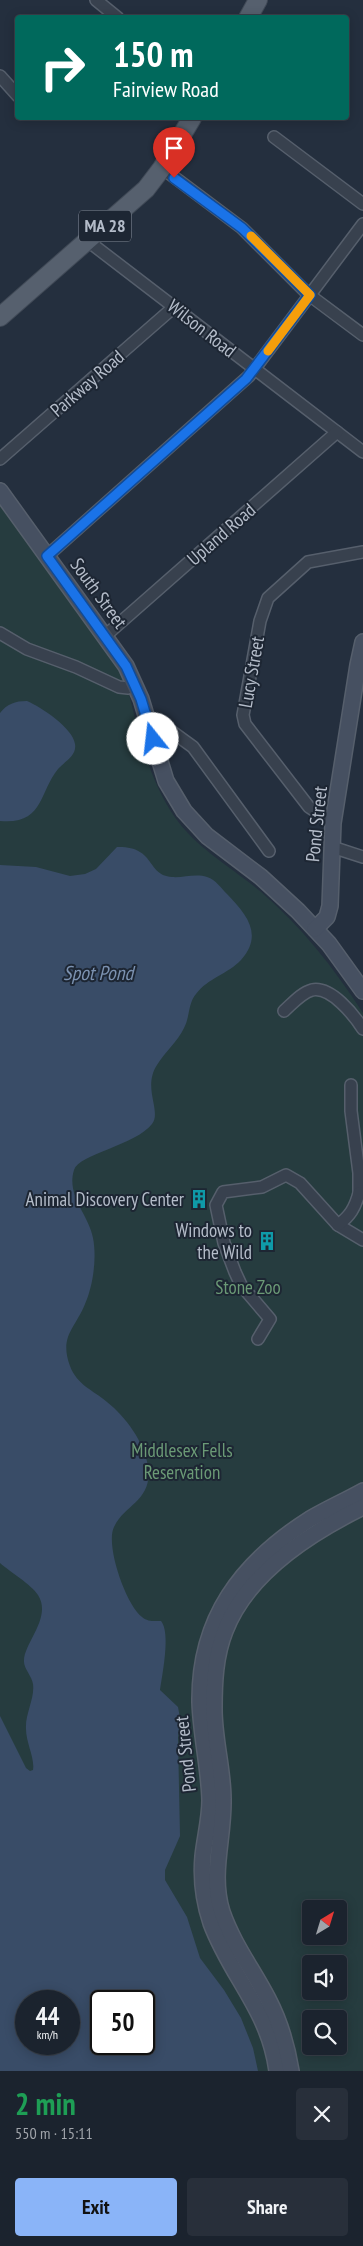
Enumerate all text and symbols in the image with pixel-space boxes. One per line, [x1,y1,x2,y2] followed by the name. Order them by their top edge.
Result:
[113,31,194,77] text: 150 m
[30,35,95,100] icon: right
[113,75,219,103] text: Fairview Road
[153,127,195,178] pin
[160,134,188,162] icon: arrive
[79,210,131,242] road number: MA 28
[163,294,241,362] street label: Wilson Road
[45,344,129,422] street label: Parkway Road
[182,498,260,570] street label: Upland Road
[65,553,133,634] street label: South Street
[233,634,269,710] street label: Lucy Street
[126,712,178,764] position arrow
[300,784,332,863] street label: Pond Street
[63,960,135,986] water label: Spot Pond
[26,1187,185,1211] place label: Animal Discovery Center
[188,1188,210,1210] building icon: Animal Discovery Center
[176,1218,252,1264] place label: Windows to the Wild
[256,1230,278,1252] building icon: Windows to the Wild
[215,1275,281,1299] park label: Stone Zoo
[131,1438,233,1484] park label: Middlesex Fells Reservation
[169,1714,201,1793] street label: Pond Street
[302,1900,348,1945] north arrow
[302,1900,347,2055] map controls
[302,1955,347,2000] button: sound
[90,1990,155,2055] speed limit sign: 50
[36,2000,59,2032] text: 44
[302,2010,347,2055] button: search
[37,2027,58,2042] text: km/h
[15,2084,76,2123] text: 2 min
[296,2088,348,2140] button: close
[15,2123,93,2143] text: 550 m · 15:11
[15,2178,177,2236] button: Exit
[187,2178,348,2236] button: Share

